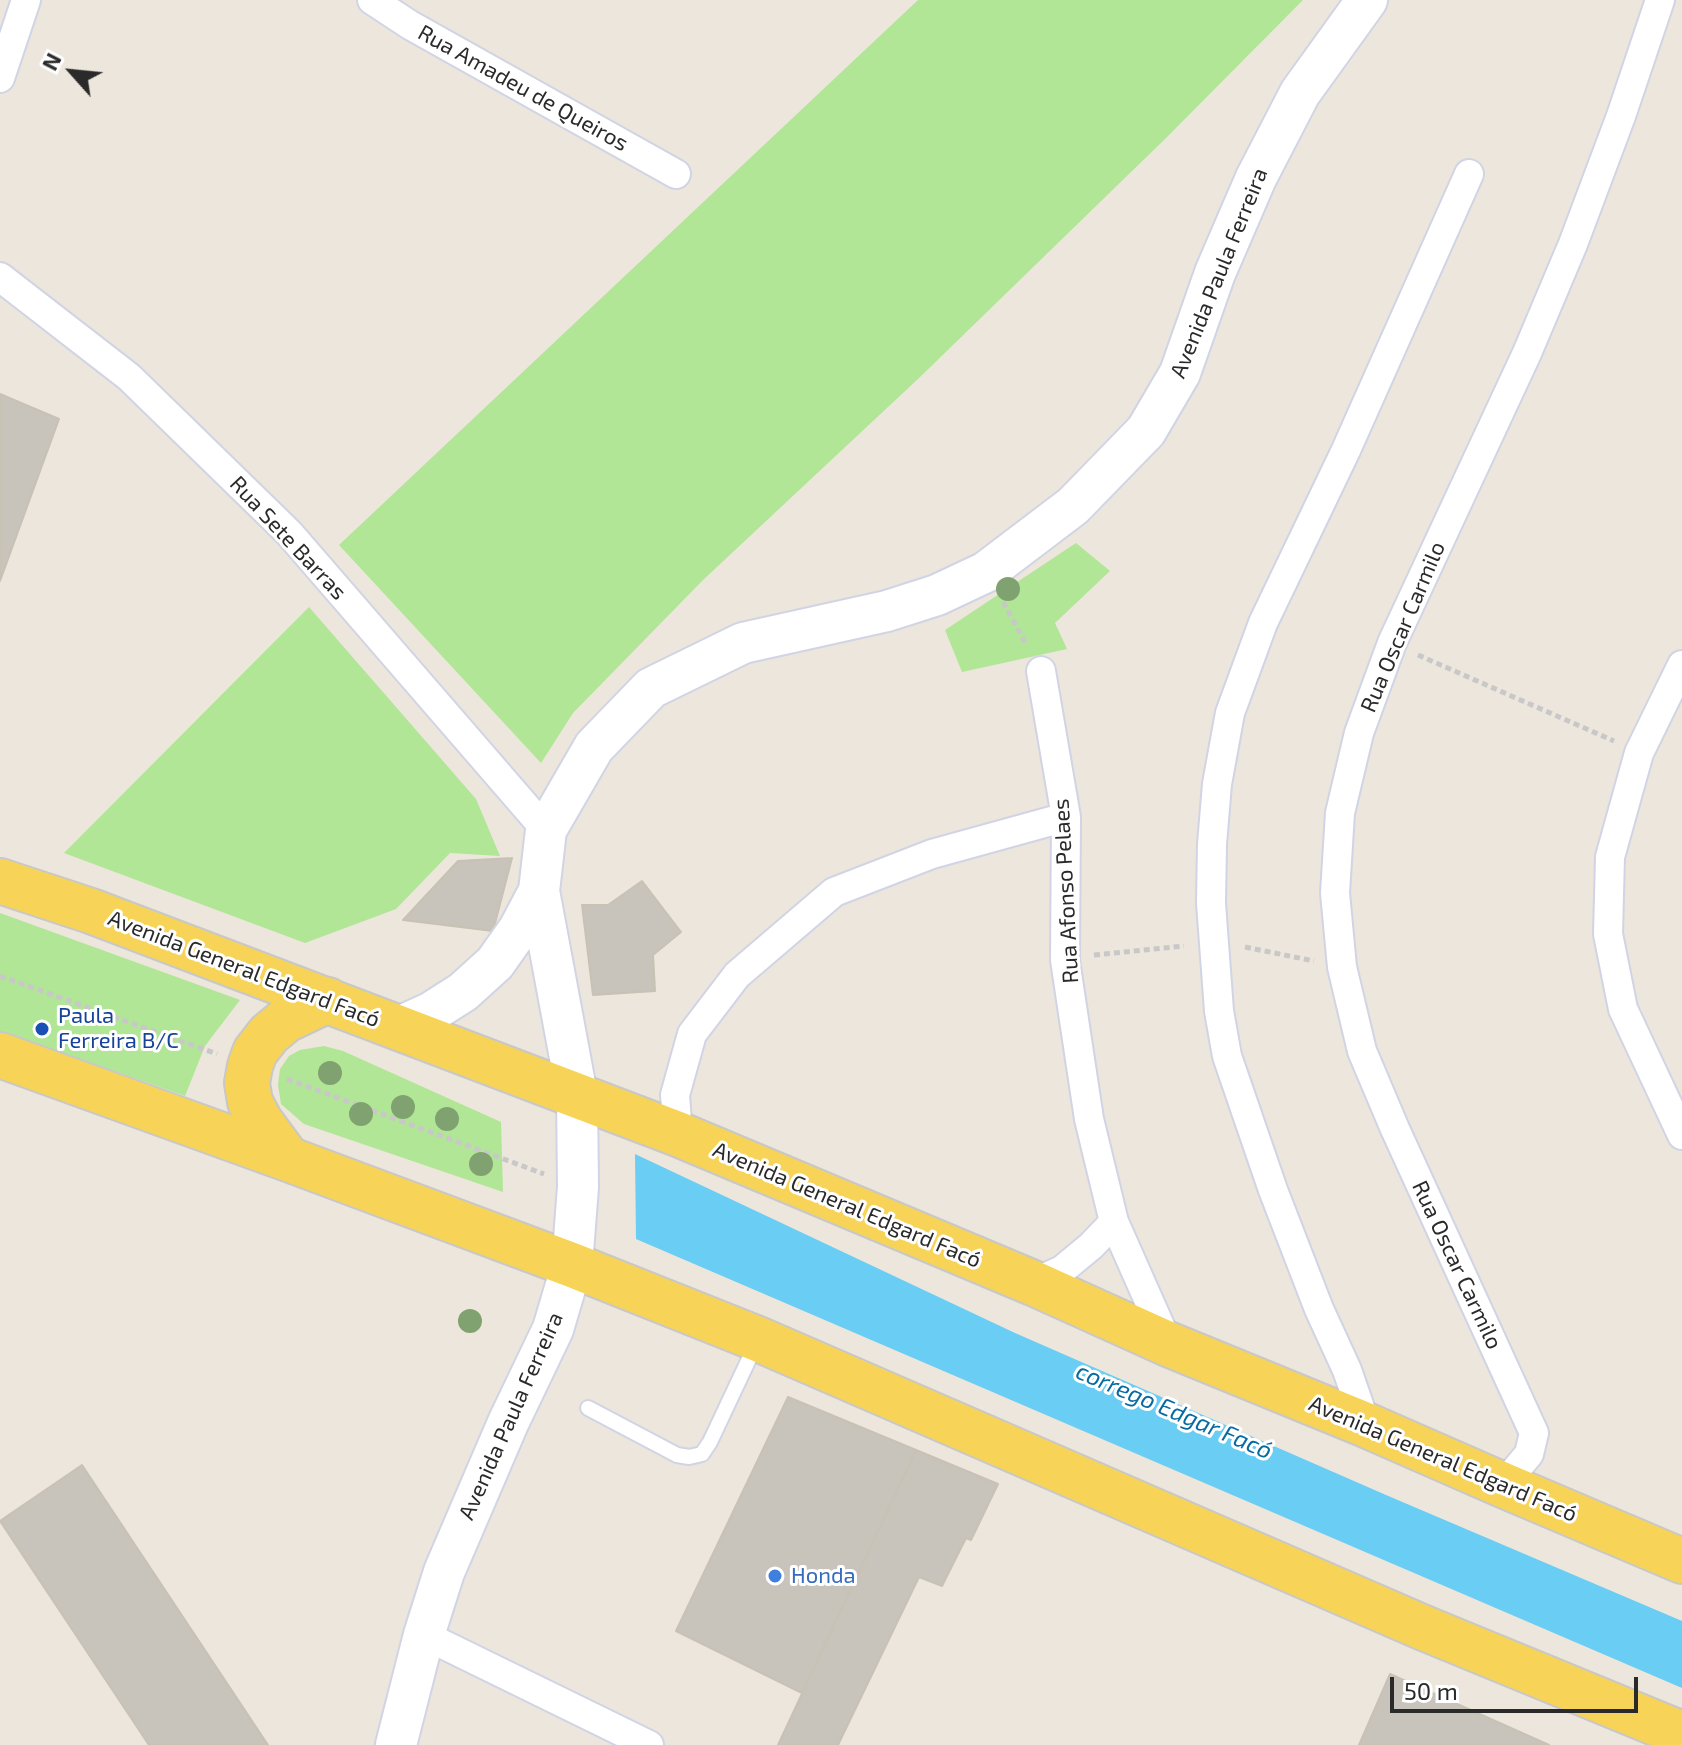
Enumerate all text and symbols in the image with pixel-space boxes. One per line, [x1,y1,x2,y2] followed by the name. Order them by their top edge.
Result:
[413,19,633,157] street label: Rua Amadeu de Queiros
[32,32,112,112] north arrow
[35,48,66,74] text: N
[1165,164,1273,382] street label: Avenida Paula Ferreira
[224,471,352,605] street label: Rua Sete Barras
[1355,538,1451,716] street label: Rua Oscar Carmilo
[1048,798,1084,984] street label: Rua Afonso Pelaes
[104,905,384,1033] street label: Avenida General Edgard Facó
[58,1003,179,1054] place label: Paula Ferreira B/C
[33,1020,51,1038] marker: Paula Ferreira B/C
[709,1136,985,1274] street label: Avenida General Edgard Facó
[1406,1177,1508,1353] street label: Rua Oscar Carmilo
[453,1308,569,1524] street label: Avenida Paula Ferreira
[1072,1357,1276,1465] water label: corrego Edgar Facó
[1305,1390,1581,1528] street label: Avenida General Edgard Facó
[791,1563,856,1589] place label: Honda
[766,1567,784,1585] marker: Honda
[1394,1661,1642,1711] scale bar
[1404,1676,1458,1705] text: 50 m

